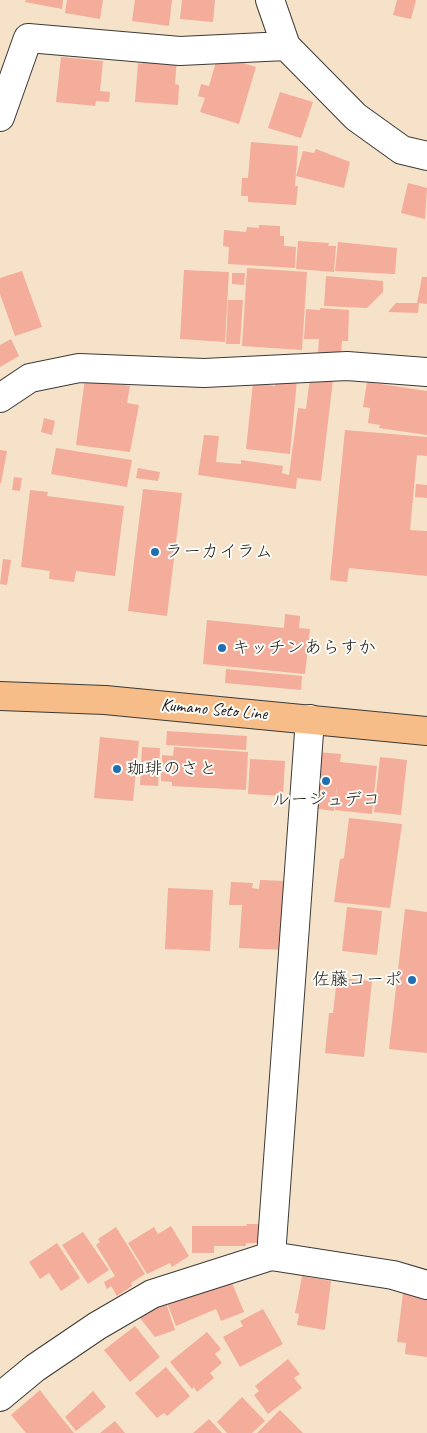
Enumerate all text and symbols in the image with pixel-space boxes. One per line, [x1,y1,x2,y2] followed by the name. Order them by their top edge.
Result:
[165,541,273,563] place label: ラーカイラム
[149,546,161,558] marker: ラーカイラム
[232,637,376,659] place label: キッチンあらすか
[216,642,228,654] marker: キッチンあらすか
[160,695,268,725] street label: Kumano Seto Line
[127,758,217,780] place label: 珈琲のさと
[111,763,123,775] marker: 珈琲のさと
[320,775,332,787] marker: ルージュデコ
[272,789,380,811] place label: ルージュデコ
[312,969,402,991] place label: 佐藤コーポ
[406,974,418,986] marker: 佐藤コーポ

